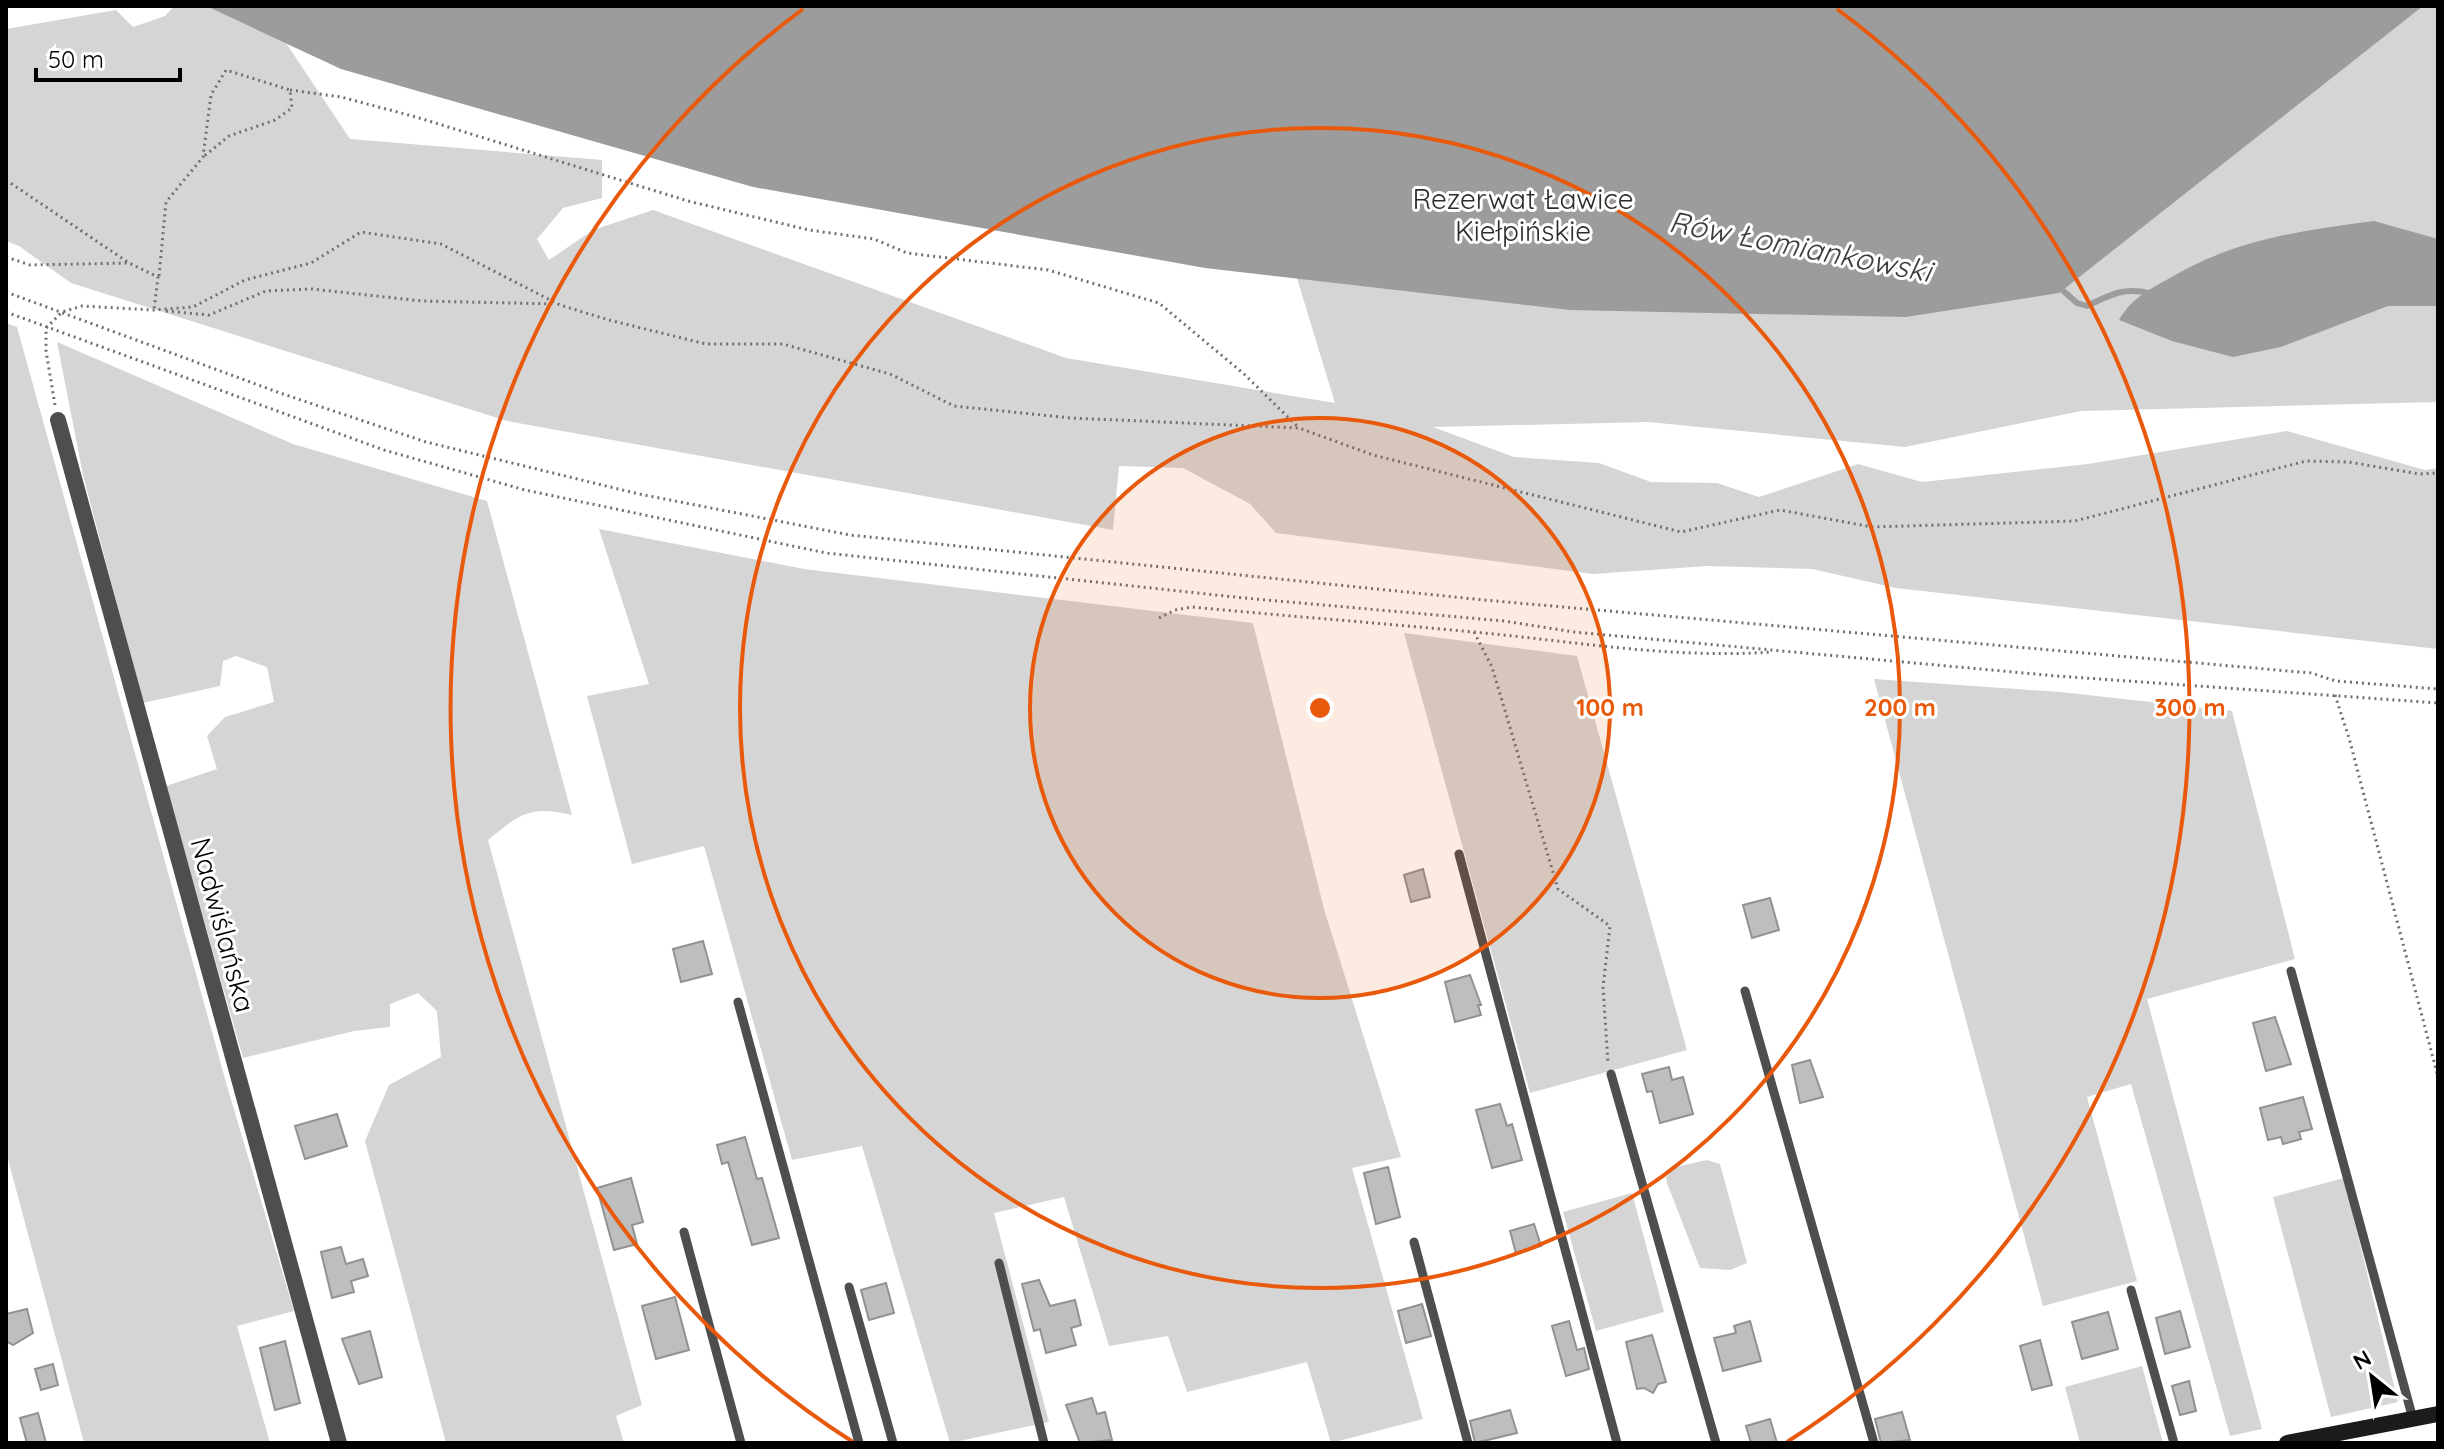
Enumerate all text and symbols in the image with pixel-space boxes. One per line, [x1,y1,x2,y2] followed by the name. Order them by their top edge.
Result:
[36,32,180,82] scale bar
[48,44,104,74] text: 50 m
[1412,181,1634,248] park label: Rezerwat Ławice Kiełpińskie
[1666,202,1938,291] water label: Rów Łomiankowski
[1576,692,1644,722] text: 100 m
[1864,692,1936,722] text: 200 m
[2154,692,2226,722] text: 300 m
[1306,694,1334,722] centre of rings
[183,834,264,1016] street label: Nadwiślańska
[2332,1337,2412,1417] north arrow
[2348,1344,2376,1376] text: N

